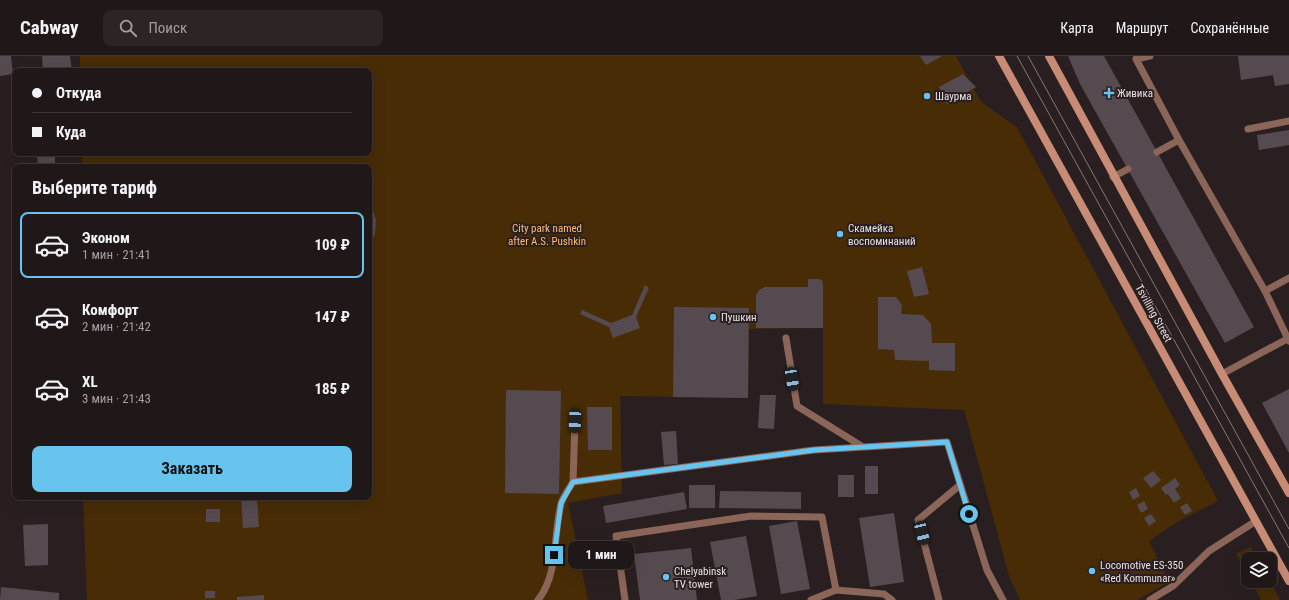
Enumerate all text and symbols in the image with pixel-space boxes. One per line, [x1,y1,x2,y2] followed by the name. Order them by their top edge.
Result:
[103,10,383,46] search box
[20,16,79,39] text: Cabway
[117,17,139,39] icon: search
[149,19,187,37] text: Поиск
[1060,20,1094,36] text: Карта
[1116,20,1168,36] text: Маршрут
[1190,20,1269,36] text: Сохранённые
[56,84,101,102] text: Откуда
[1117,87,1153,100] place label: Живика
[1104,88,1114,98] marker: Живика
[935,90,972,103] place label: Шаурма
[922,91,932,101] marker: Шаурма
[56,123,86,141] text: Куда
[32,177,157,198] text: Выберите тариф
[508,222,586,248] park label: City park named after A.S. Pushkin
[848,222,916,248] place label: Скамейка воспоминаний
[34,227,70,263] icon: car
[82,229,130,247] text: Эконом
[835,229,845,239] marker: Скамейка воспоминаний
[314,236,350,254] text: 109 ₽
[82,247,151,262] text: 1 мин · 21:41
[1132,282,1175,344] street label: Tsvilling Street
[34,299,70,335] icon: car
[82,301,139,319] text: Комфорт
[314,308,350,326] text: 147 ₽
[721,311,757,324] place label: Пушкин
[708,312,718,322] marker: Пушкин
[82,319,151,334] text: 2 мин · 21:42
[784,366,800,392] car
[34,371,70,407] icon: car
[82,373,98,391] text: XL
[314,380,350,398] text: 185 ₽
[82,391,151,406] text: 3 мин · 21:43
[569,409,581,433] car
[32,446,352,492] button: Заказать
[960,505,978,523] route start
[913,520,931,546] car
[568,541,634,569] callout: 1 мин
[545,546,563,564] route end
[585,547,617,562] text: 1 мин
[1241,552,1277,588] map controls
[1241,552,1277,588] button: layers
[1100,559,1183,585] place label: Locomotive ES-350 «Red Kommunar»
[674,565,726,591] place label: Chelyabinsk TV tower
[1087,566,1097,576] marker: Locomotive ES-350 «Red Kommunar»
[661,572,671,582] marker: Chelyabinsk TV tower

